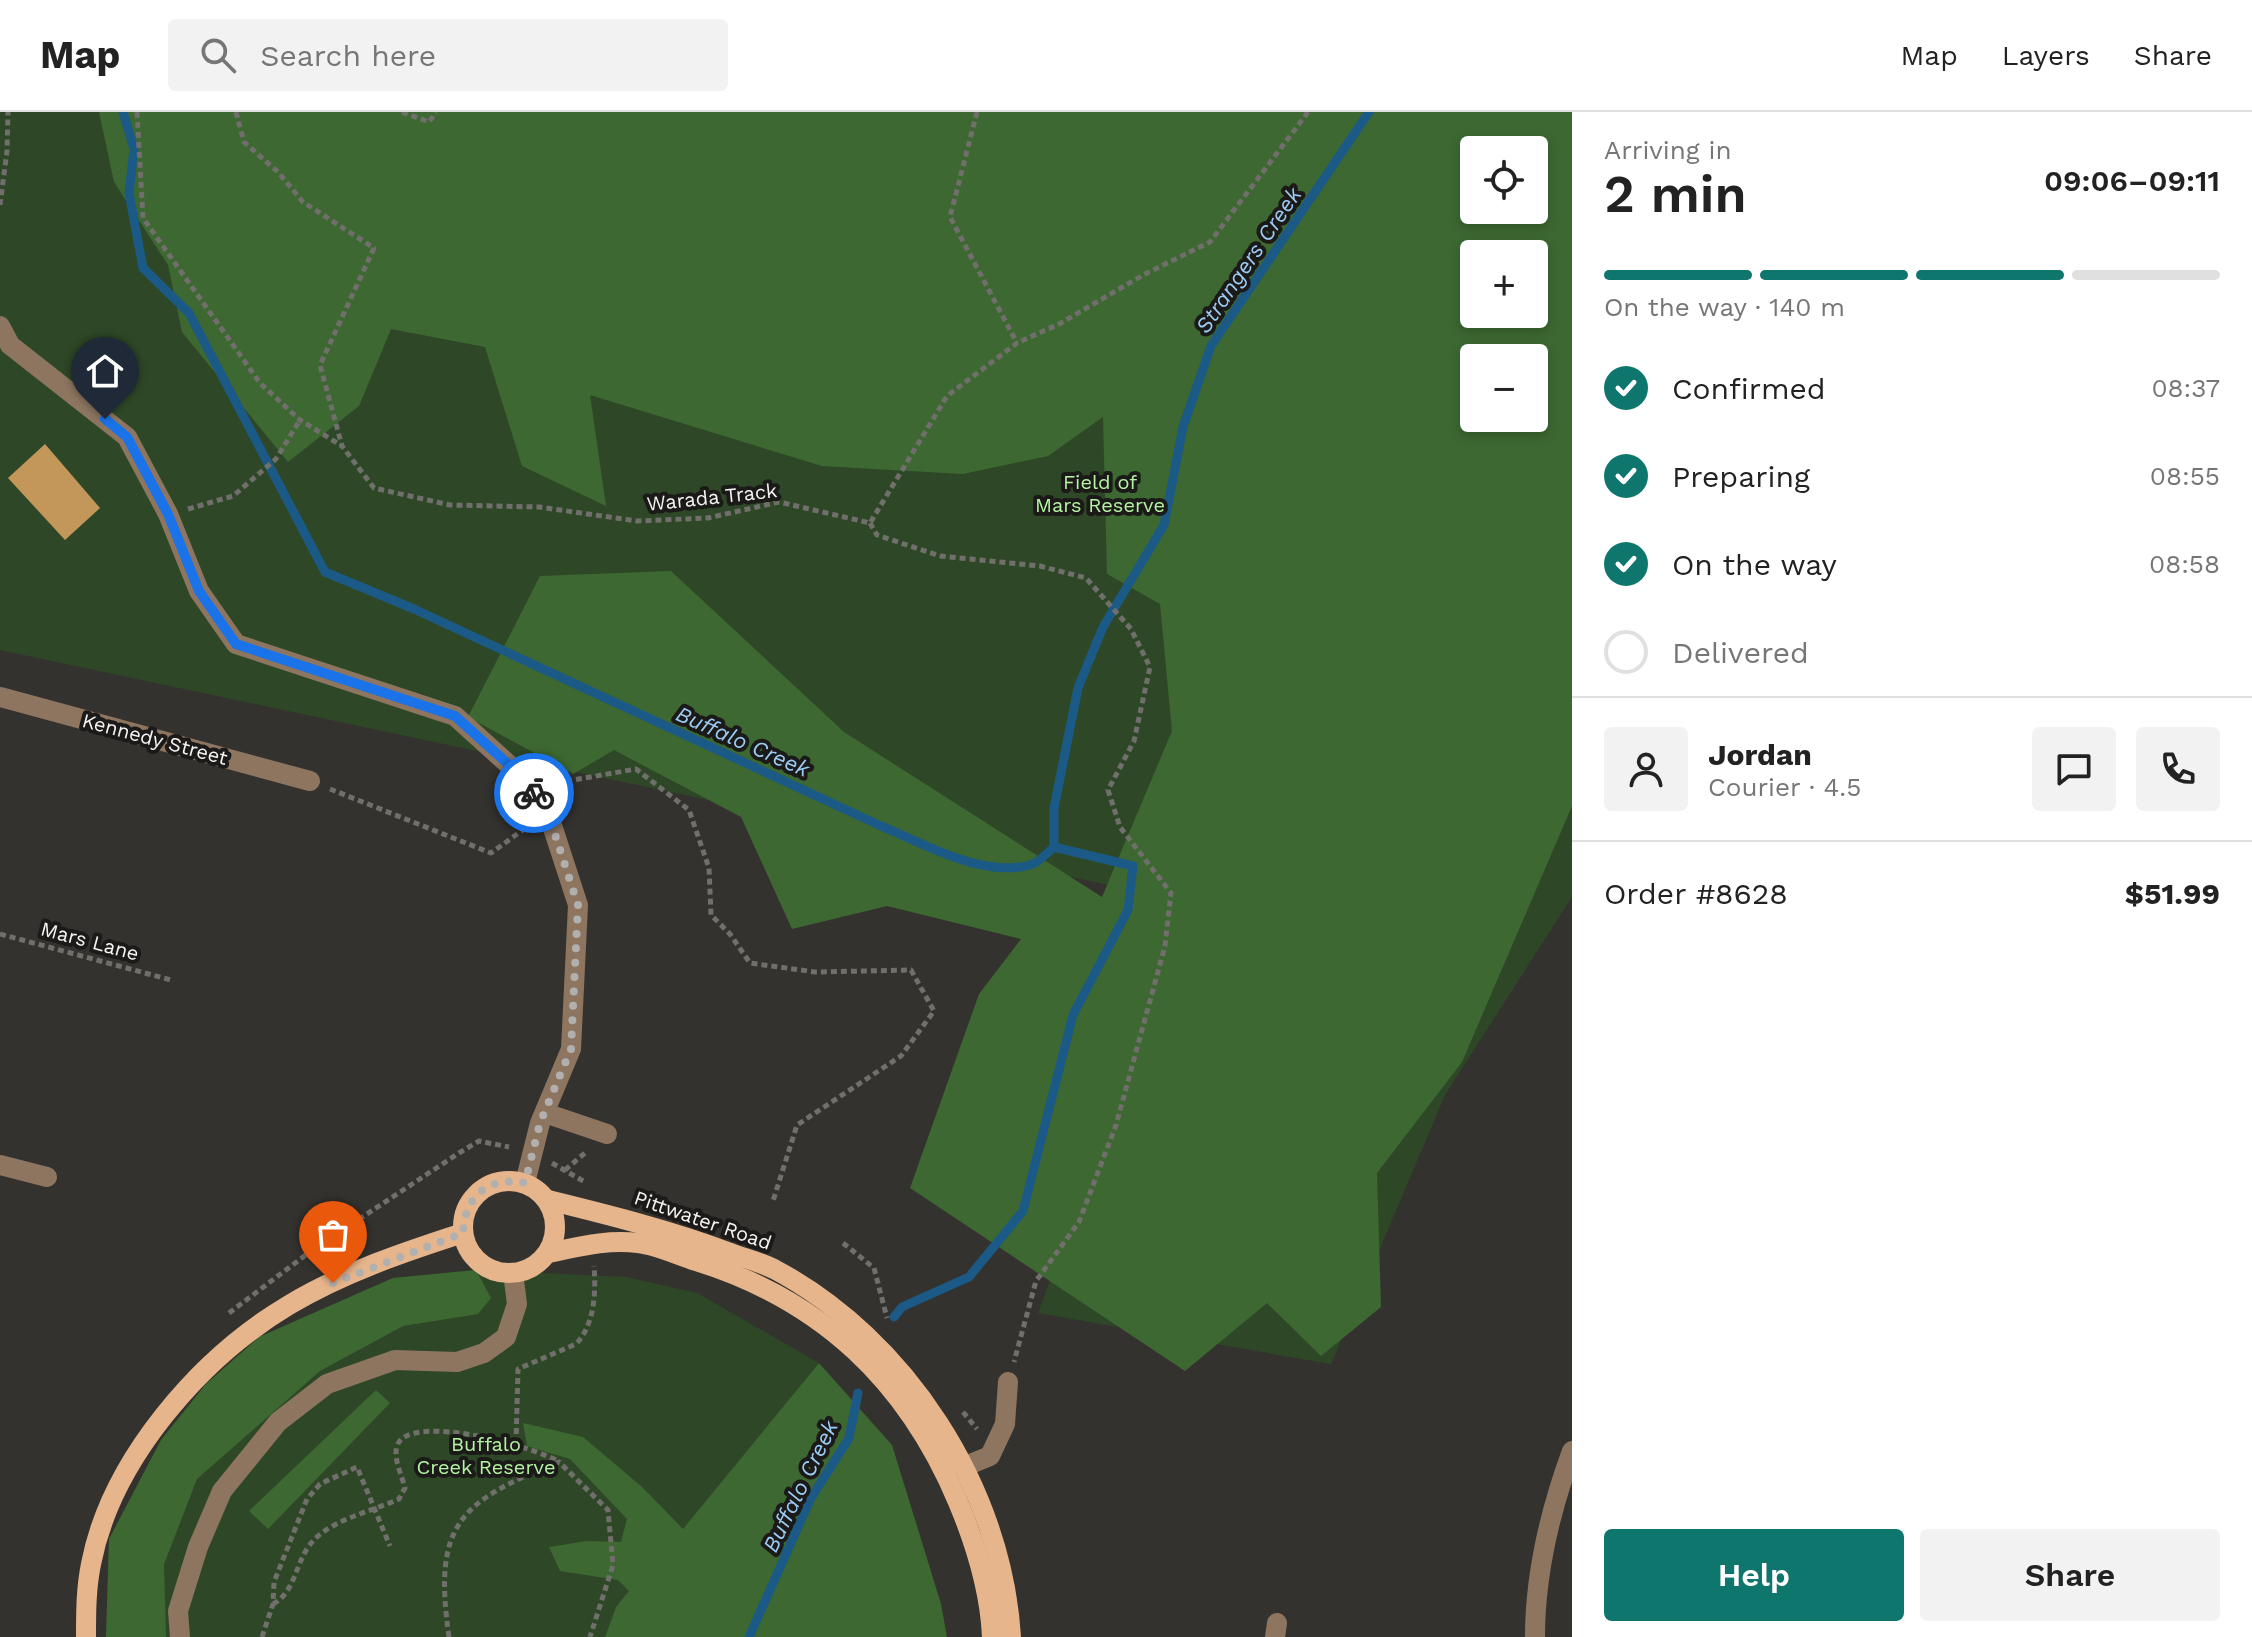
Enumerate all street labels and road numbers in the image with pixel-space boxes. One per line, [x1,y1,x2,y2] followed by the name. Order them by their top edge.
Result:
[646,478,778,516] street label: Warada Track
[80,708,231,770] street label: Kennedy Street
[38,916,142,966] street label: Mars Lane
[631,1185,775,1255] street label: Pittwater Road

